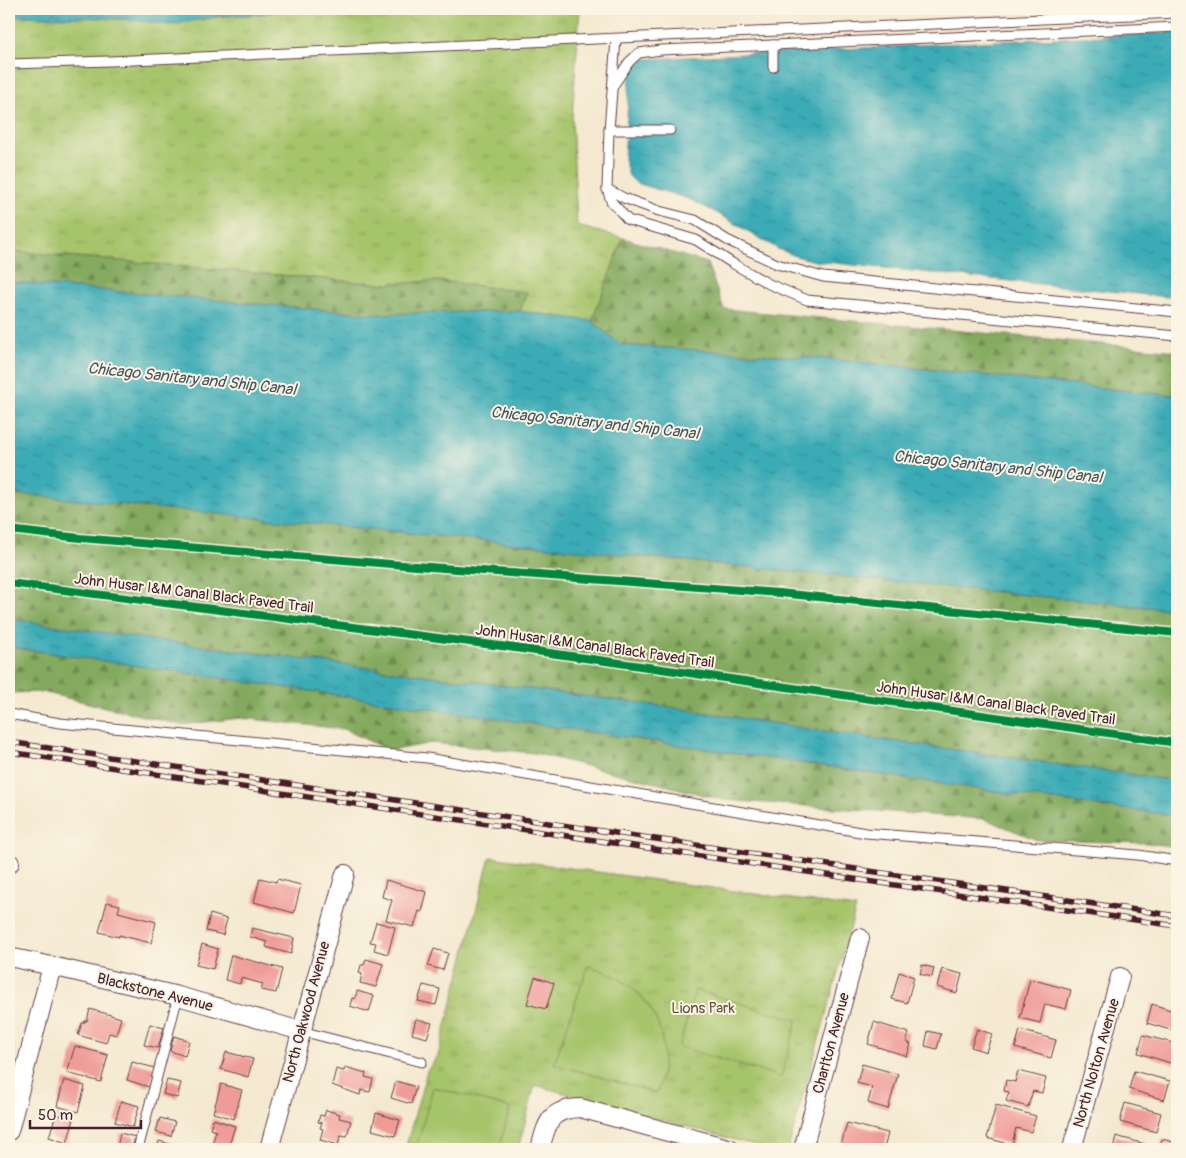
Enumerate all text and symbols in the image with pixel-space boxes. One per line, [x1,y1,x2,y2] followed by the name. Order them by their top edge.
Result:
[87,358,299,400] water label: Chicago Sanitary and Ship Canal
[490,402,702,444] water label: Chicago Sanitary and Ship Canal
[893,446,1105,488] water label: Chicago Sanitary and Ship Canal
[73,569,315,618] street label: John Husar I&M Canal Black Paved Trail
[474,620,716,673] street label: John Husar I&M Canal Black Paved Trail
[875,677,1117,730] street label: John Husar I&M Canal Black Paved Trail
[278,939,335,1085] street label: North Oakwood Avenue
[95,969,215,1016] street label: Blackstone Avenue
[809,990,854,1096] street label: Charlton Avenue
[1069,996,1124,1130] street label: North Nolton Avenue
[671,999,735,1018] park label: Lions Park
[30,1098,141,1130] scale bar
[38,1106,73,1125] text: 50 m

